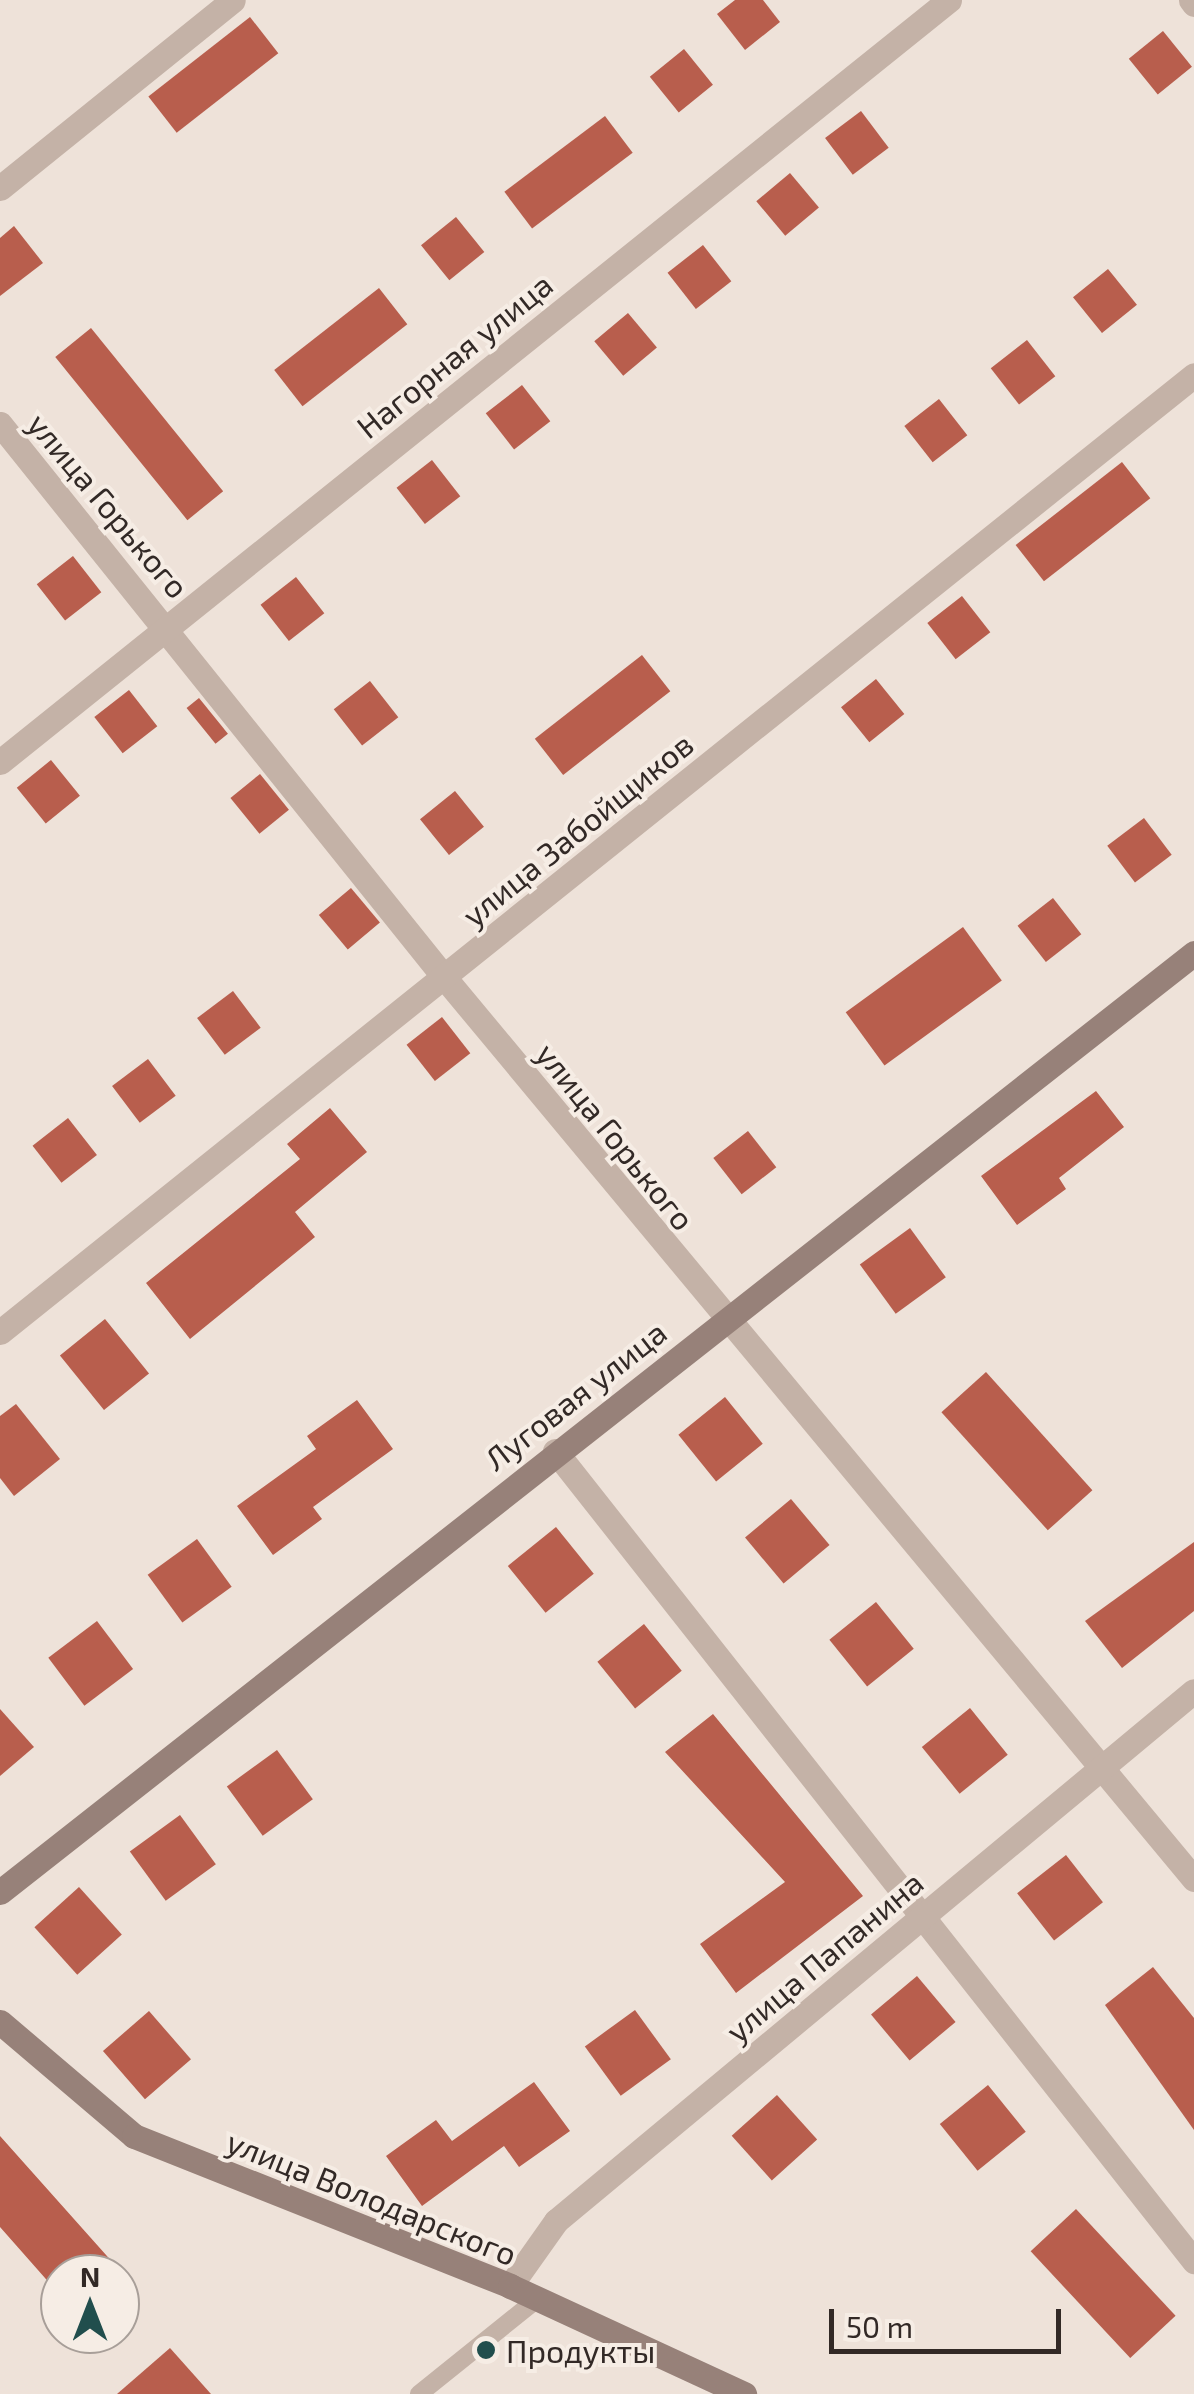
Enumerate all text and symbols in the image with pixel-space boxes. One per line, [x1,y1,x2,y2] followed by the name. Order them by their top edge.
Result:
[348,264,560,446] street label: Нагорная улица
[21,405,197,605] street label: улица Горького
[454,724,700,934] street label: улица Забойщиков
[529,1035,703,1237] street label: улица Горького
[477,1312,673,1478] street label: Луговая улица
[718,1862,930,2050] street label: улица Папанина
[222,2121,522,2273] street label: улица Володарского
[40,2254,140,2354] north arrow
[80,2259,100,2293] text: N
[834,2289,1066,2351] scale bar
[846,2308,913,2344] text: 50 m
[506,2331,655,2369] place label: Продукты
[475,2339,497,2361] marker: Продукты

